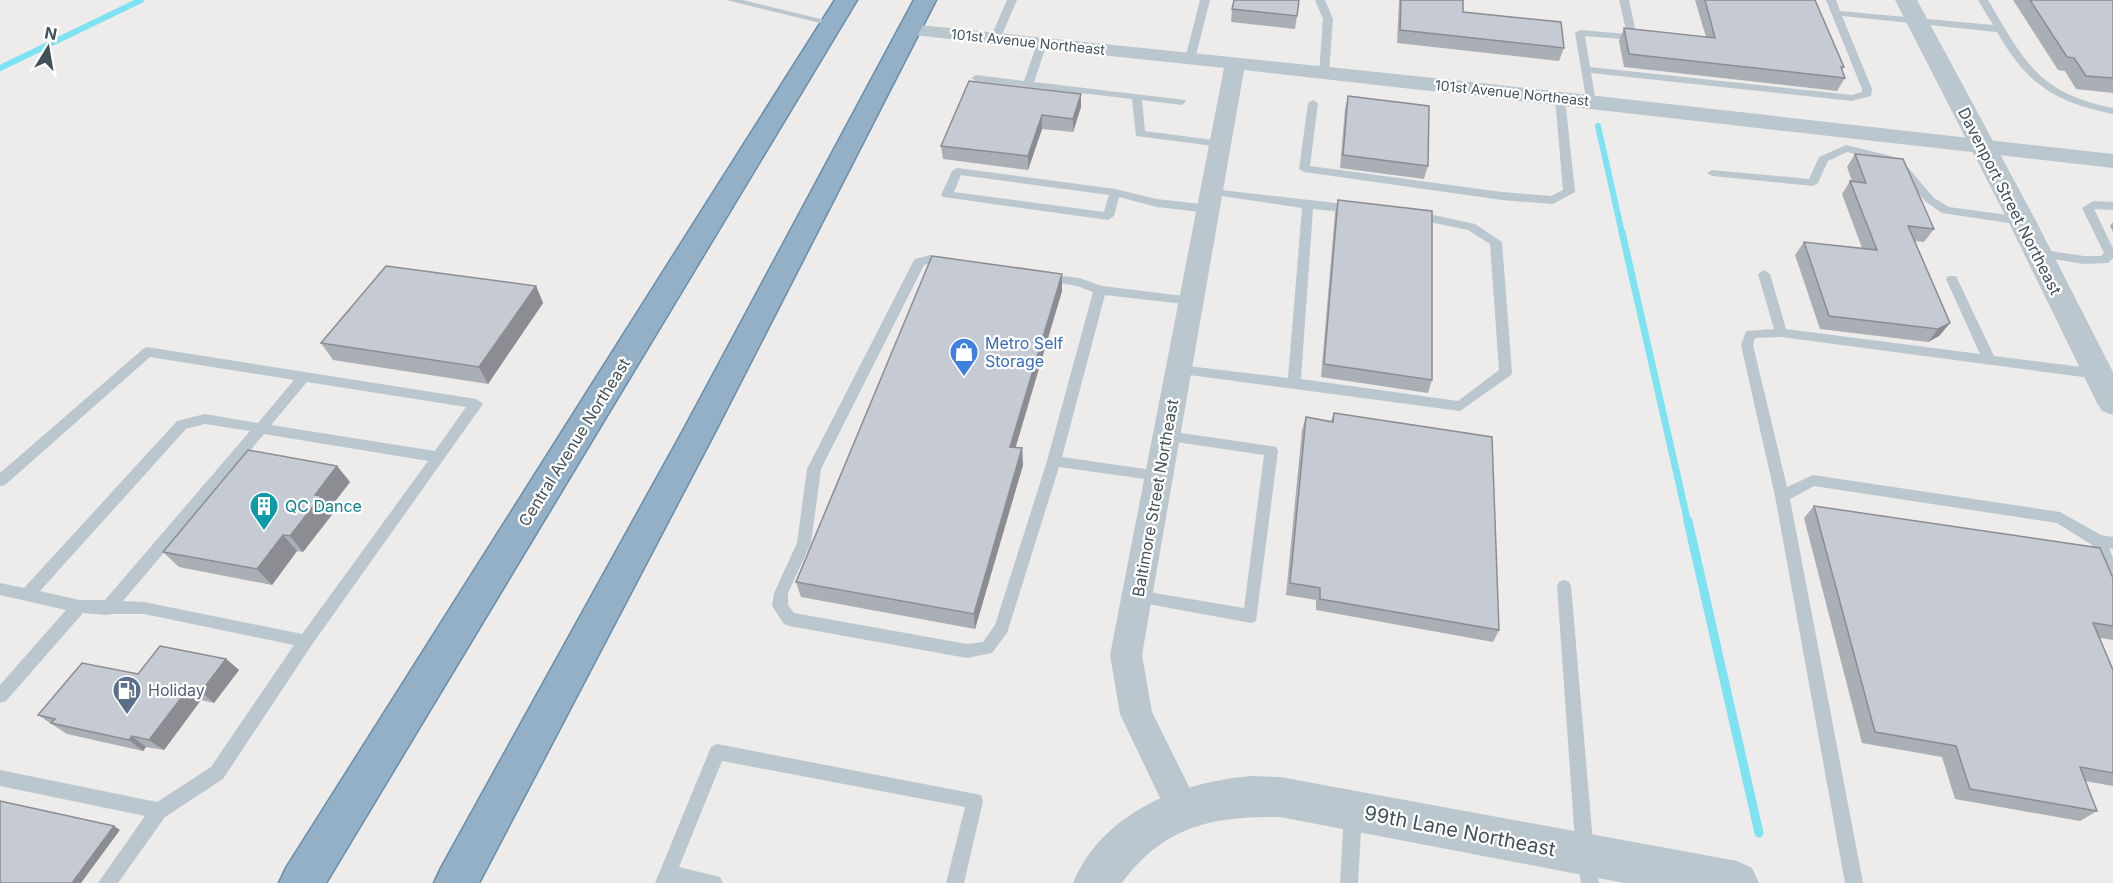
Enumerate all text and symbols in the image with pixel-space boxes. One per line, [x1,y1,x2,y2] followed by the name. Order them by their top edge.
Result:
[18,18,78,78] north arrow
[43,22,59,44] text: N
[950,25,1106,58] street label: 101st Avenue Northeast
[1434,76,1590,109] street label: 101st Avenue Northeast
[1954,104,2066,298] street label: Davenport Street Northeast
[985,333,1063,371] place label: Metro Self Storage
[948,336,980,378] shop icon: Metro Self Storage
[514,354,634,530] street label: Central Avenue Northeast
[1128,398,1182,598] street label: Baltimore Street Northeast
[248,490,280,532] building icon: QC Dance
[285,496,362,516] place label: QC Dance
[111,674,143,716] fuel station icon: Holiday
[148,680,205,700] place label: Holiday
[1362,801,1558,861] street label: 99th Lane Northeast

